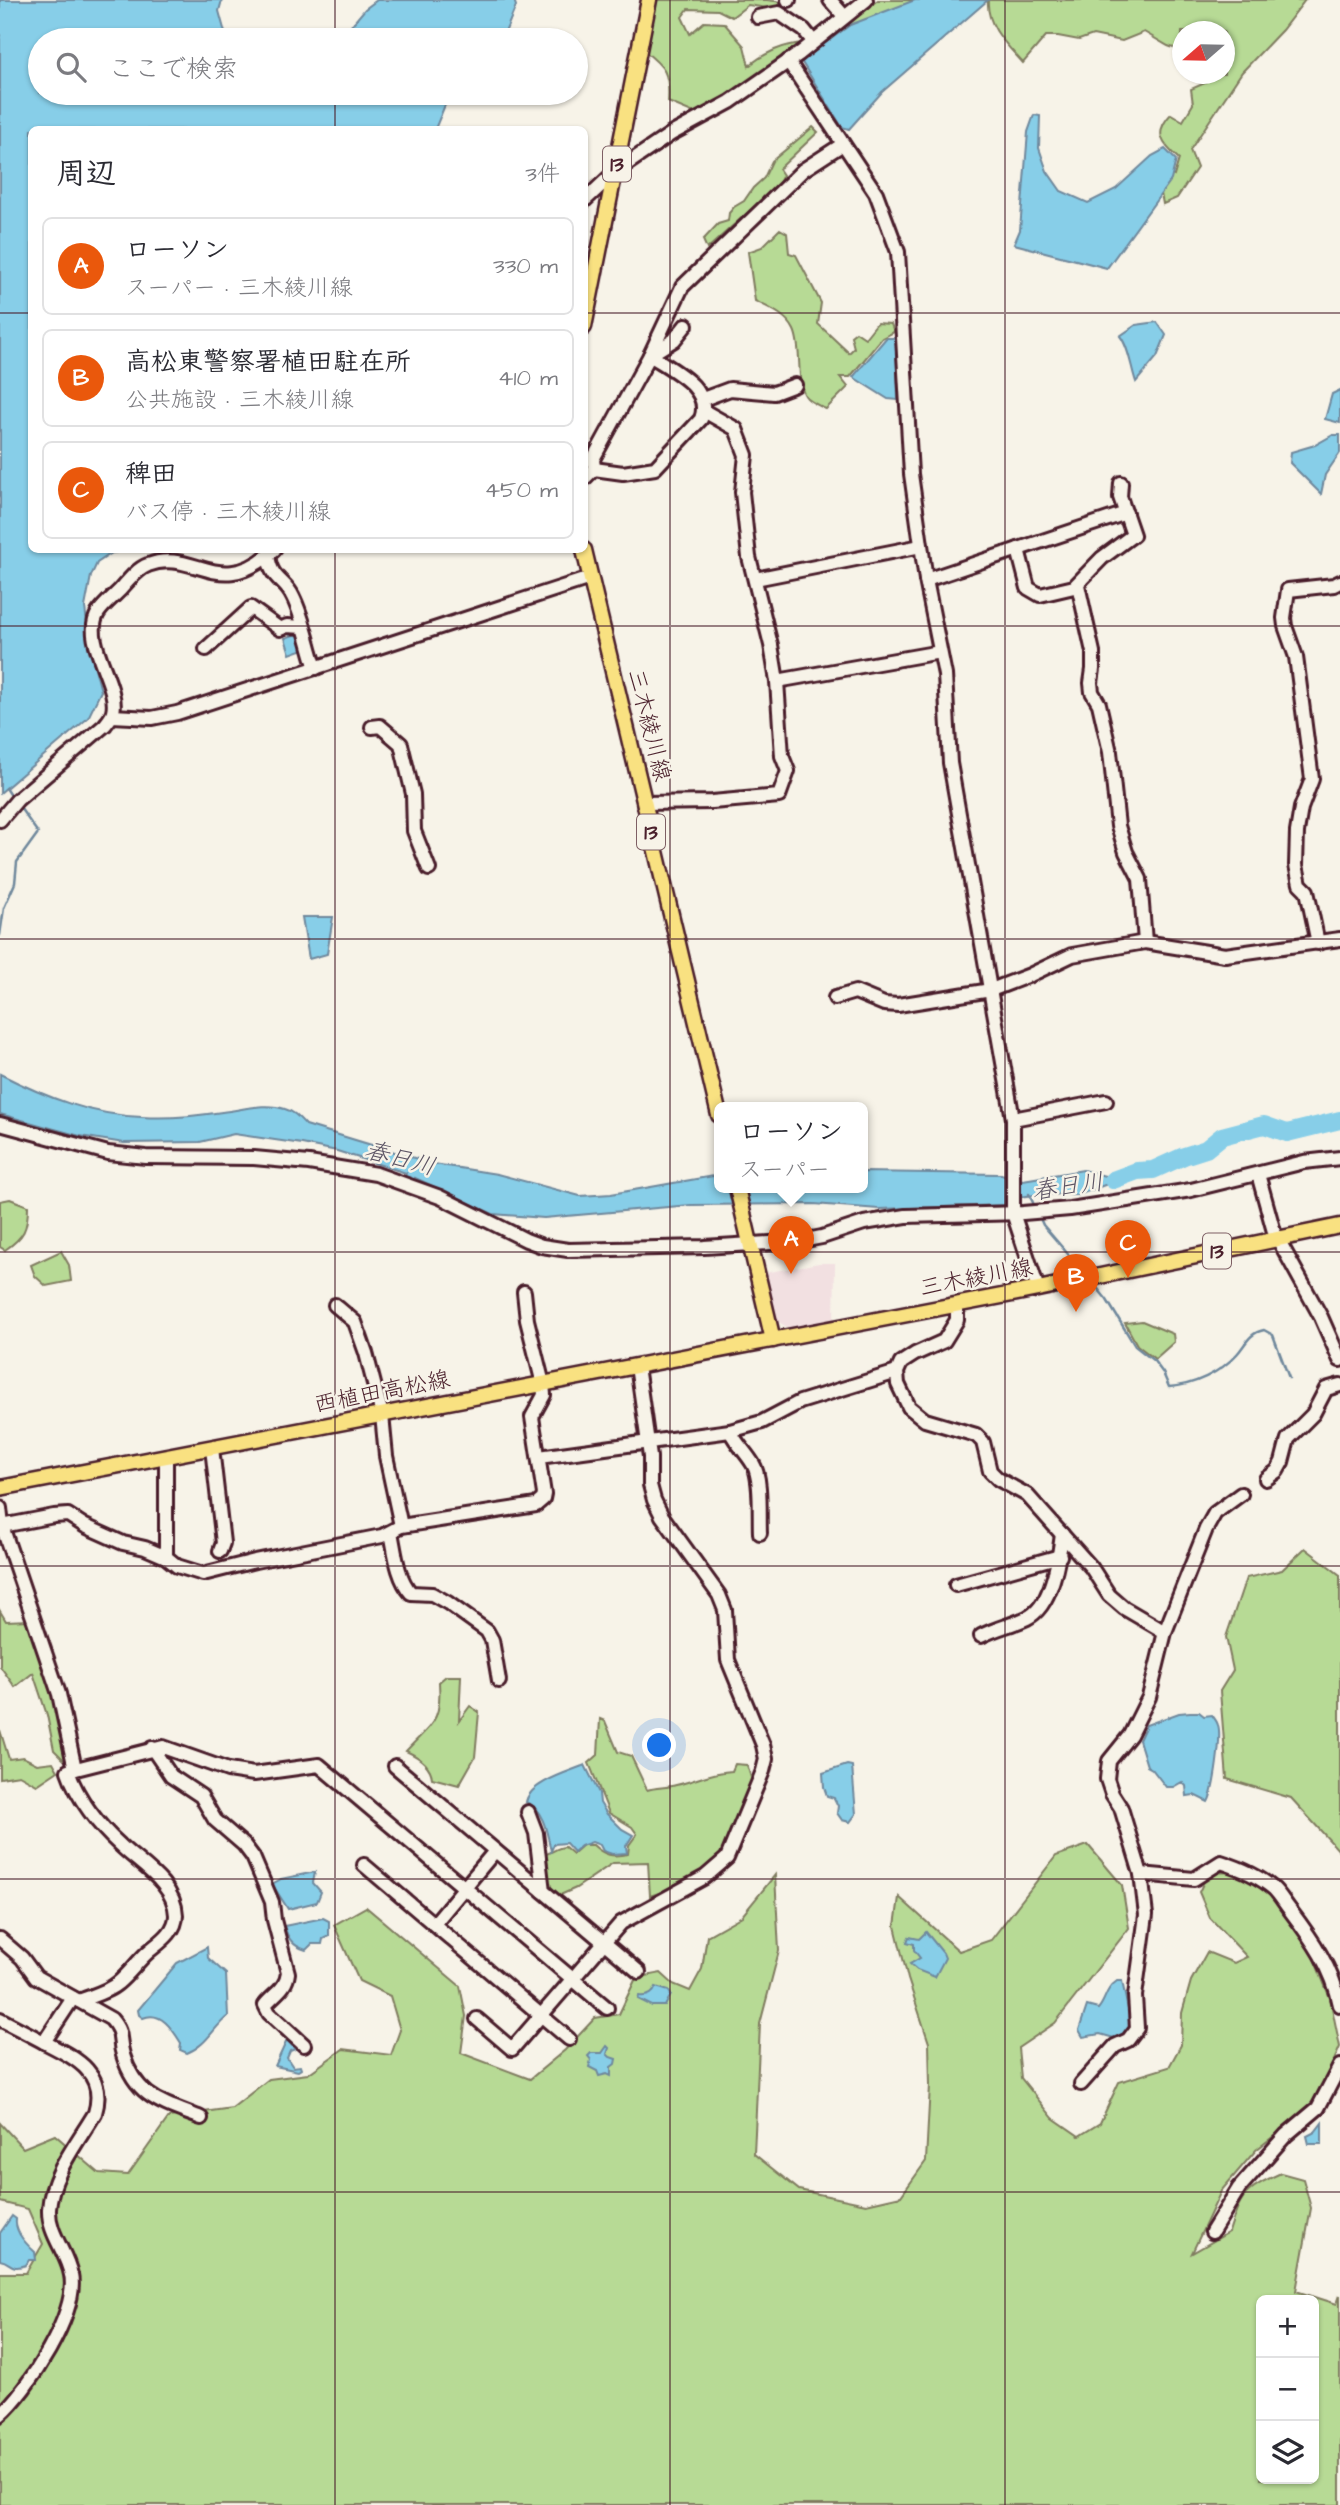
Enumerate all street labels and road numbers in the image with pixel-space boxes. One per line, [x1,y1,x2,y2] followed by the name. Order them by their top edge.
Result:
[603,146,631,182] road number: 13
[620,665,678,785] street label: 三木綾川線
[637,814,665,850] road number: 13
[1203,1234,1231,1268] road number: 13
[917,1251,1035,1305] street label: 三木綾川線
[311,1363,453,1421] street label: 西植田高松線

